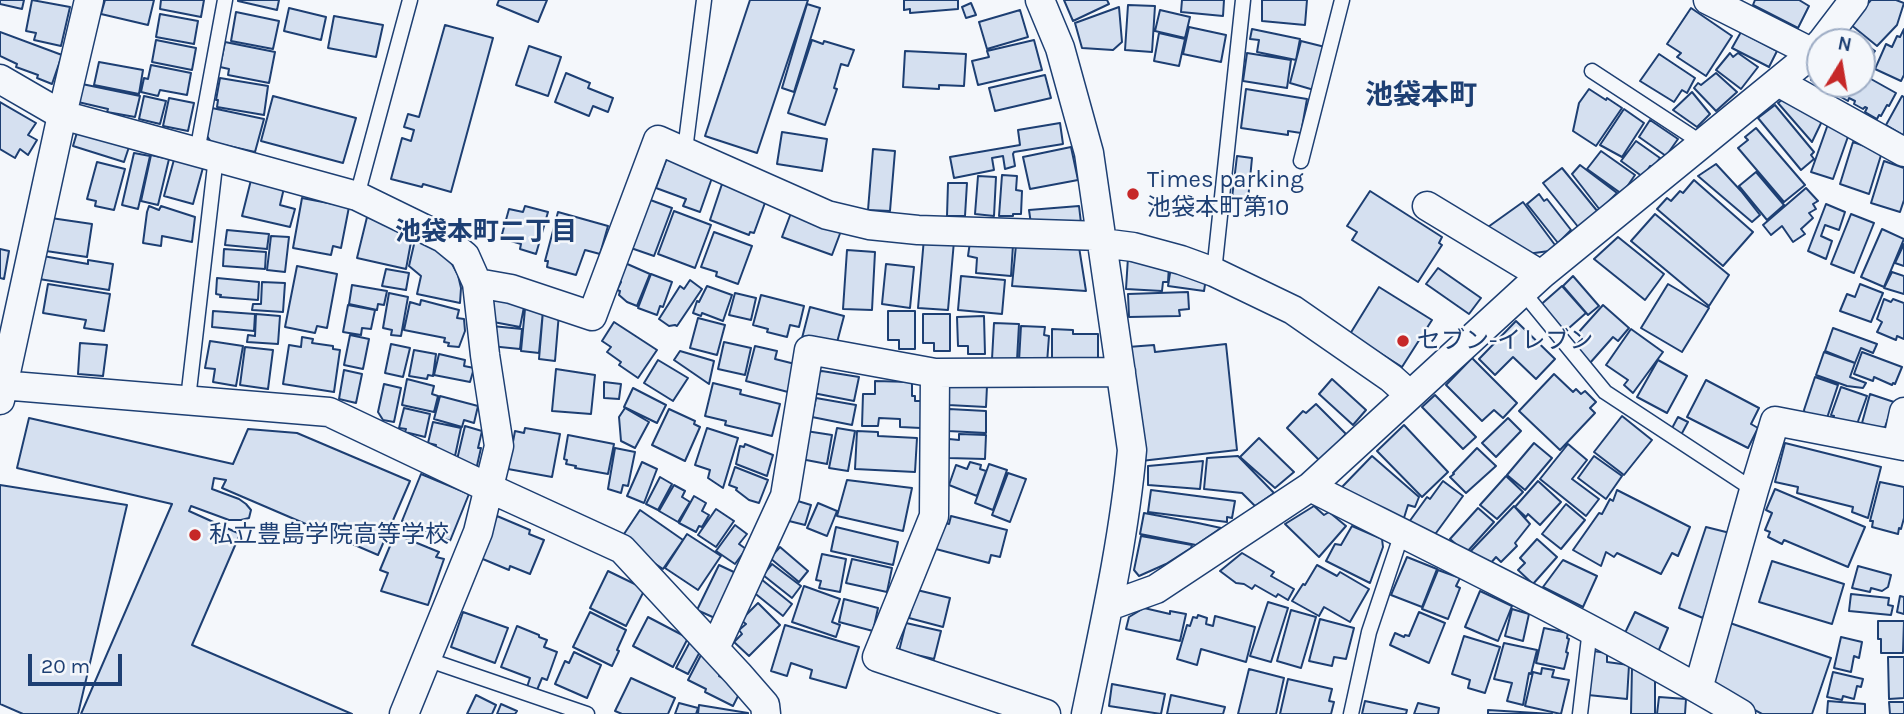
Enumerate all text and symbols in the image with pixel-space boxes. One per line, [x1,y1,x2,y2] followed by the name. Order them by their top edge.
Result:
[1806,28,1876,98] north arrow
[1836,32,1853,56] text: N
[1365,79,1477,113] district label: 池袋本町
[1147,166,1304,222] place label: Times parking 池袋本町第10
[1125,186,1141,202] marker: Times parking 池袋本町第10
[395,217,577,249] district label: 池袋本町二丁目
[1417,327,1593,355] place label: セブン-イレブン
[1395,333,1411,349] marker: セブン-イレブン
[209,521,449,549] place label: 私立豊島学院高等学校
[187,527,203,543] marker: 私立豊島学院高等学校
[32,640,126,684] scale bar
[41,654,90,678] text: 20 m

